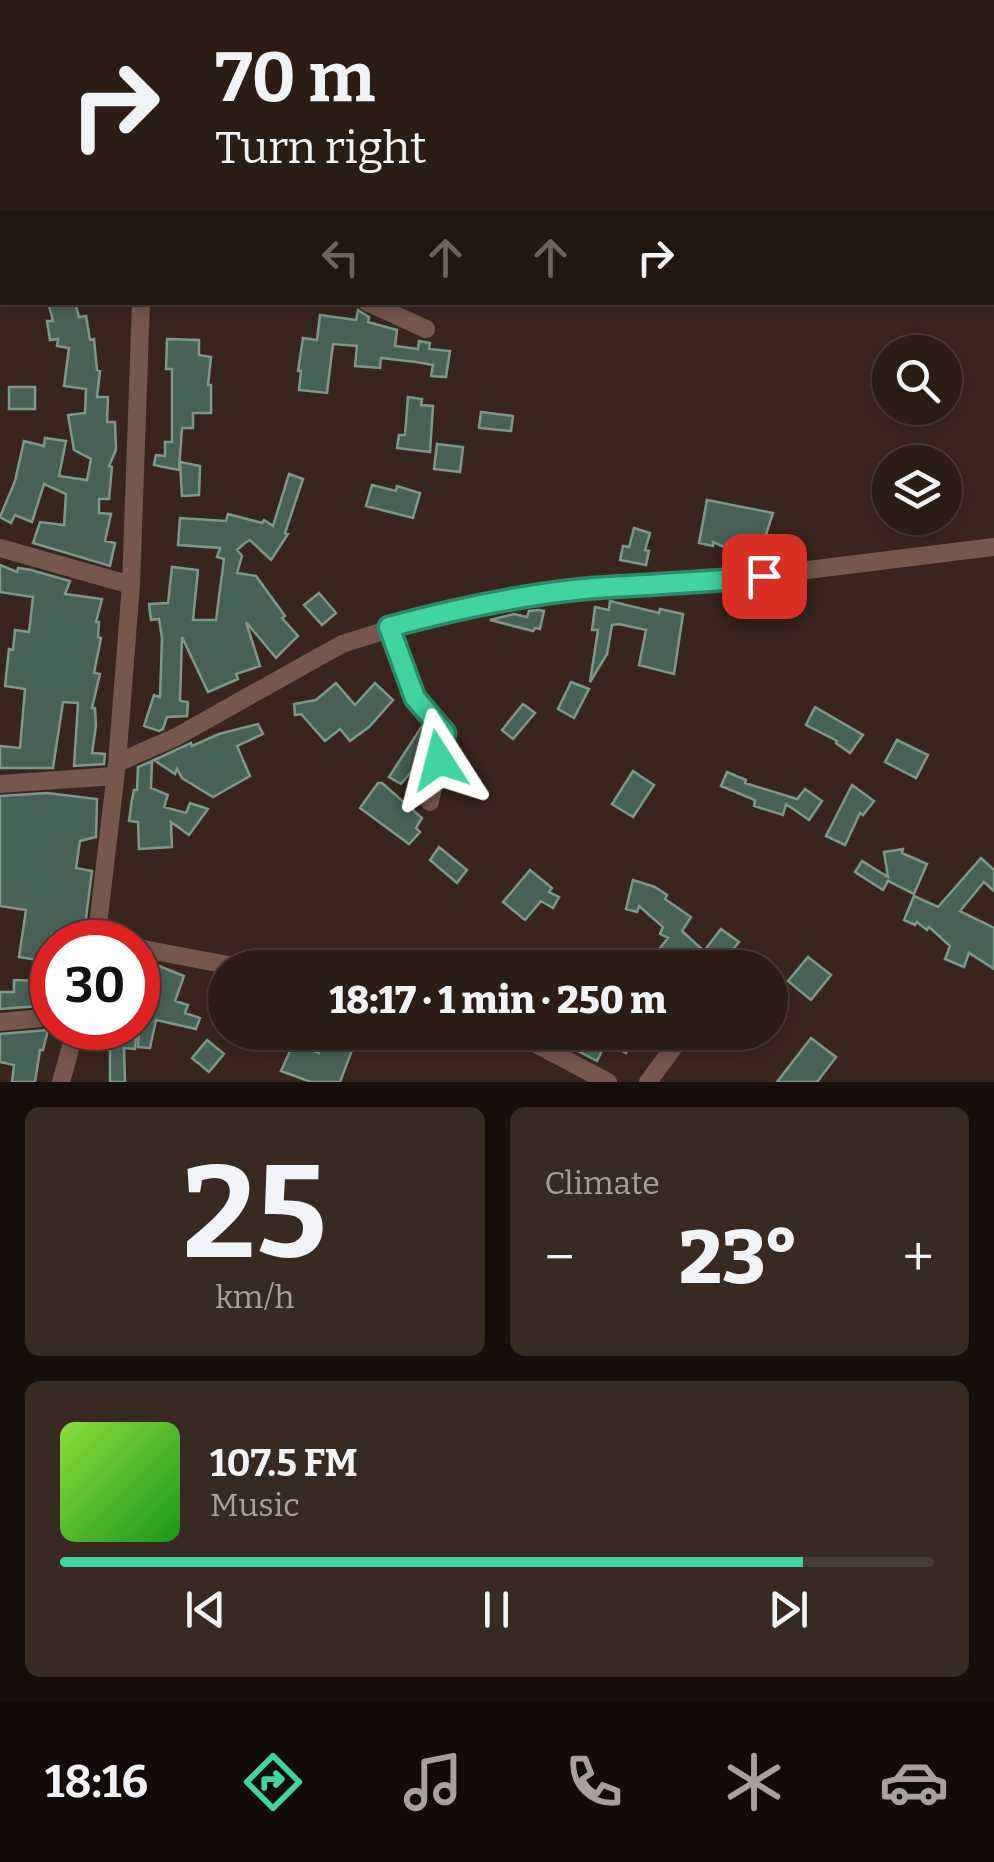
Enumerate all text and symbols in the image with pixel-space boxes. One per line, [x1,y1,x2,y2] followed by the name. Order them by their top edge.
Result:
[215,36,375,120] text: 70 m
[50,40,180,170] icon: right
[215,121,427,175] text: Turn right
[313,230,368,285] icon: left
[418,230,473,285] icon: ahead
[523,230,578,285] icon: ahead
[628,230,683,285] icon: right
[872,335,962,535] map controls
[872,335,962,425] button: search
[872,445,962,535] button: layers
[722,534,807,619] pin
[737,549,792,604] icon: arrive
[387,708,491,812] position arrow
[30,920,160,1050] speed limit sign: 30
[329,977,667,1023] text: 18:17 · 1 min · 250 m
[183,1135,327,1291] text: 25
[545,1164,660,1202] text: Climate
[679,1213,798,1303] text: 23°
[545,1225,575,1291] text: −
[903,1225,934,1291] text: +
[215,1278,294,1316] text: km/h
[210,1440,358,1486] text: 107.5 FM
[210,1486,300,1524] text: Music
[178,1582,233,1637] icon: previous
[469,1582,524,1637] icon: pause
[761,1582,816,1637] icon: next
[238,1747,308,1817] icon: directions
[398,1747,468,1817] icon: music
[559,1747,629,1817] icon: phone
[719,1747,789,1817] icon: climate
[879,1747,949,1817] icon: car
[45,1755,148,1809] text: 18:16

